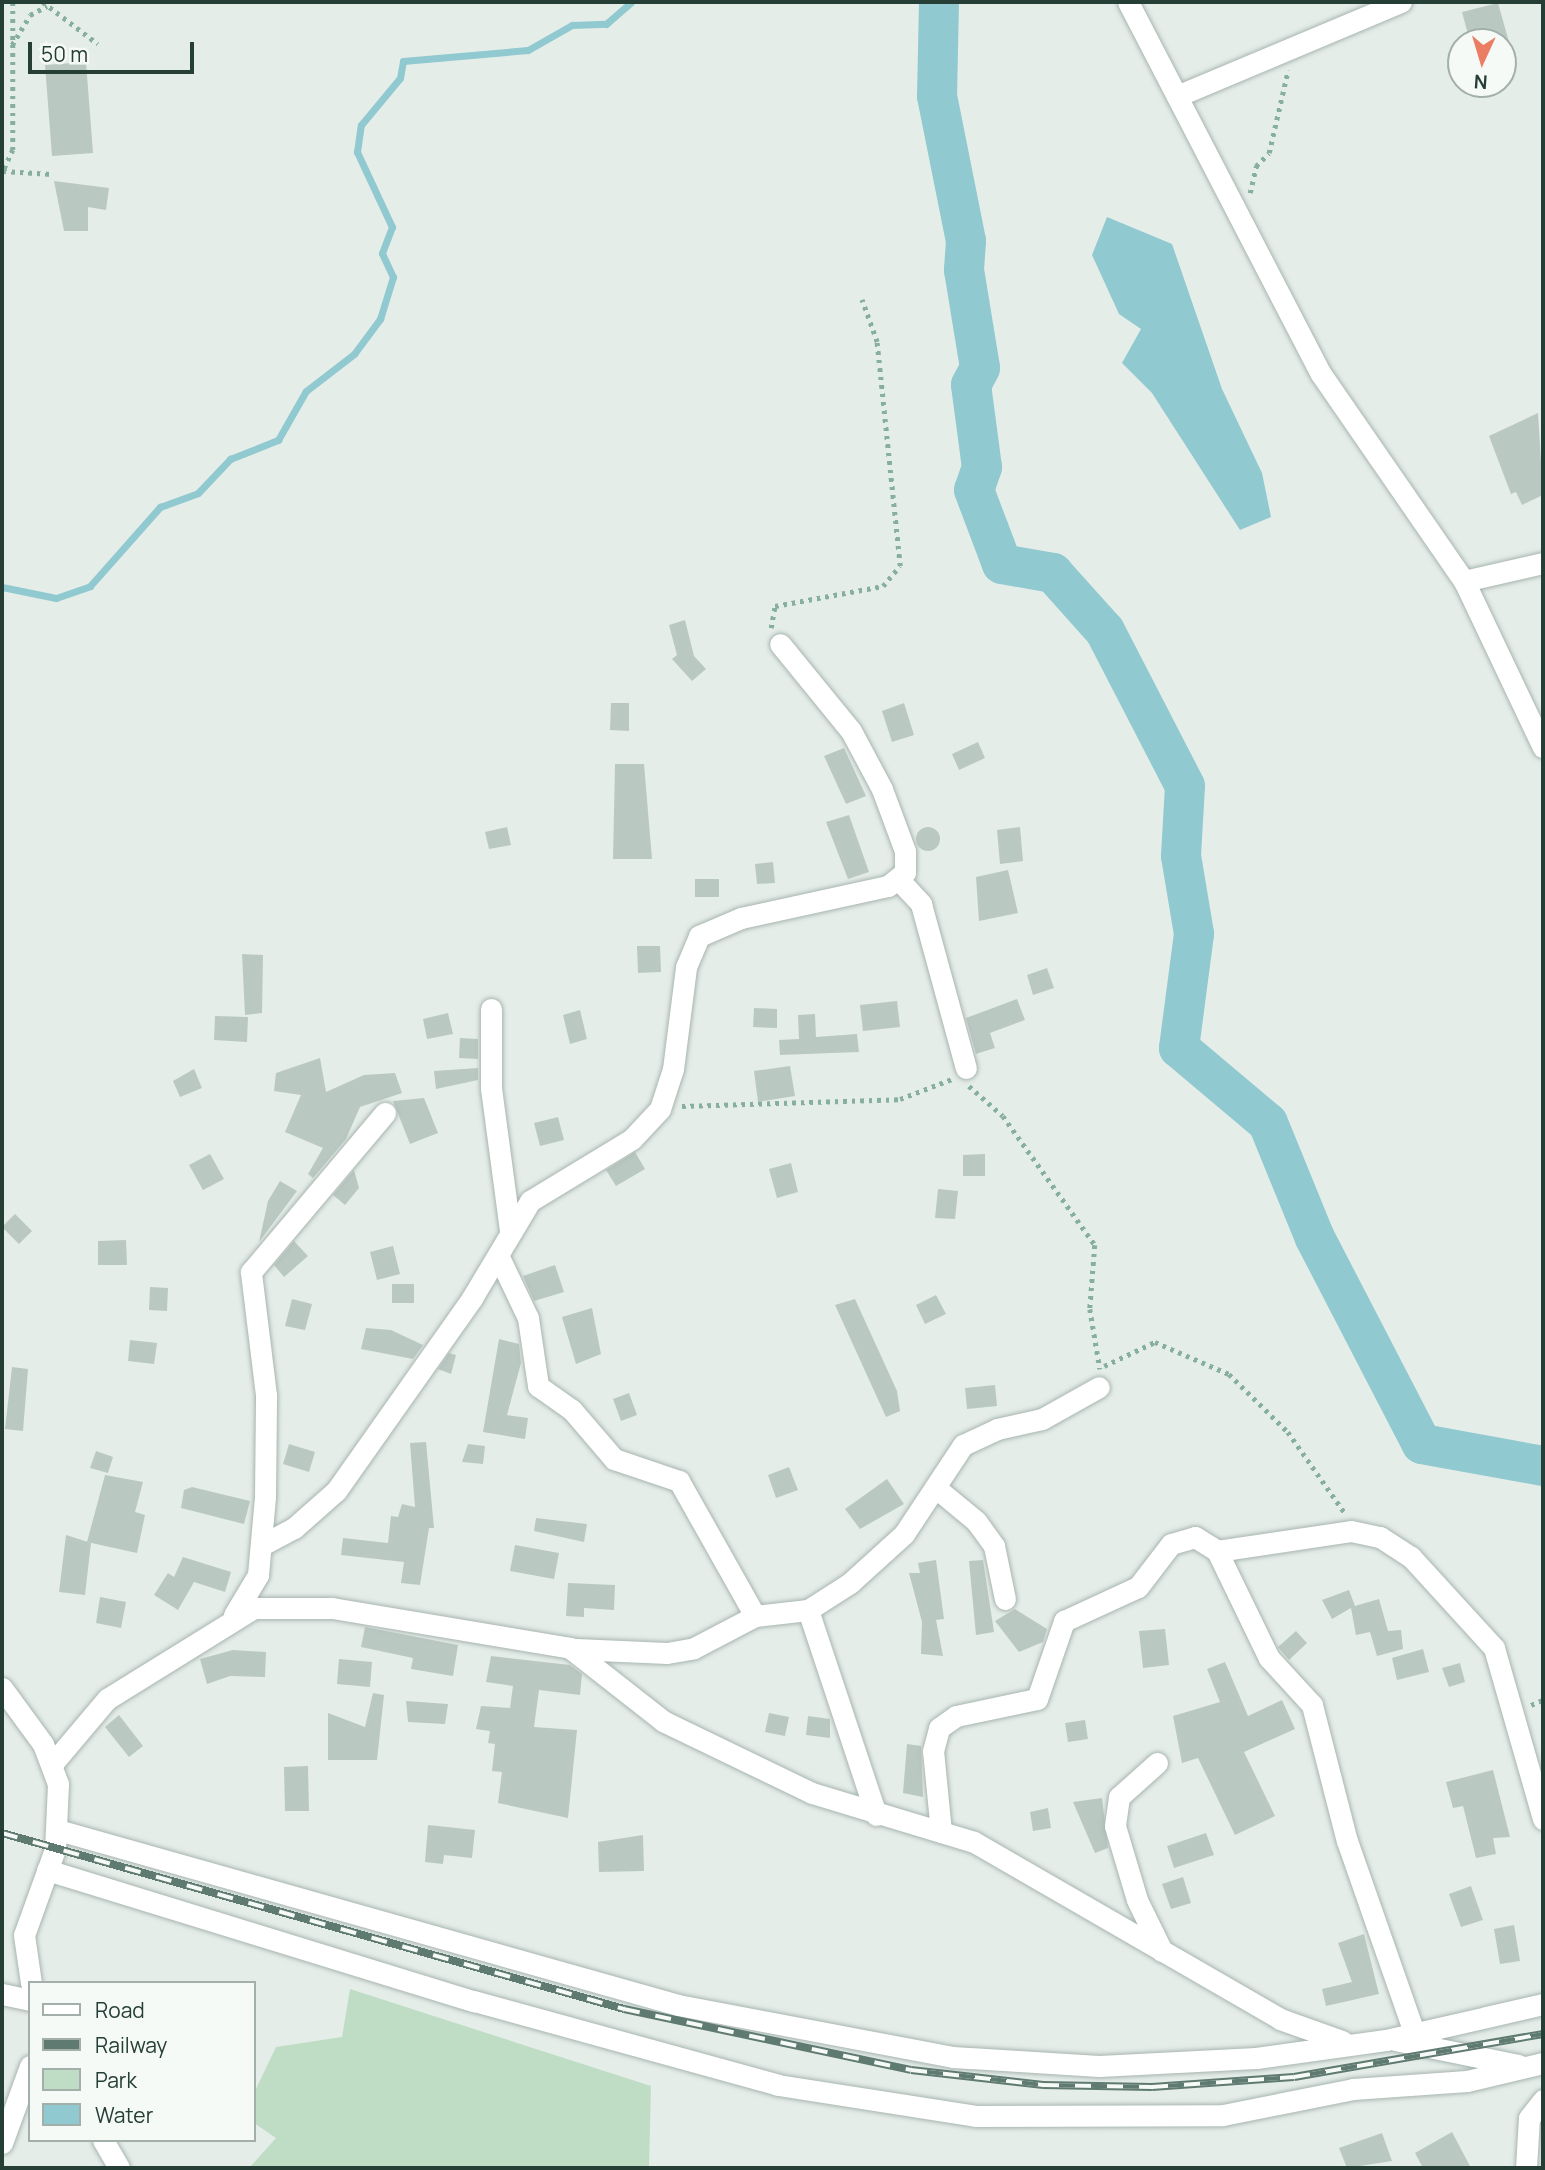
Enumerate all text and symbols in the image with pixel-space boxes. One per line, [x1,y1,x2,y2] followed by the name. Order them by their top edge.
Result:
[32,28,198,72] scale bar
[1447,28,1517,98] north arrow
[41,40,88,68] text: 50 m
[1473,69,1488,95] text: N
[28,1981,256,2142] legend
[95,1996,145,2024] text: Road
[95,2031,167,2059] text: Railway
[95,2066,137,2094] text: Park
[95,2101,153,2129] text: Water

